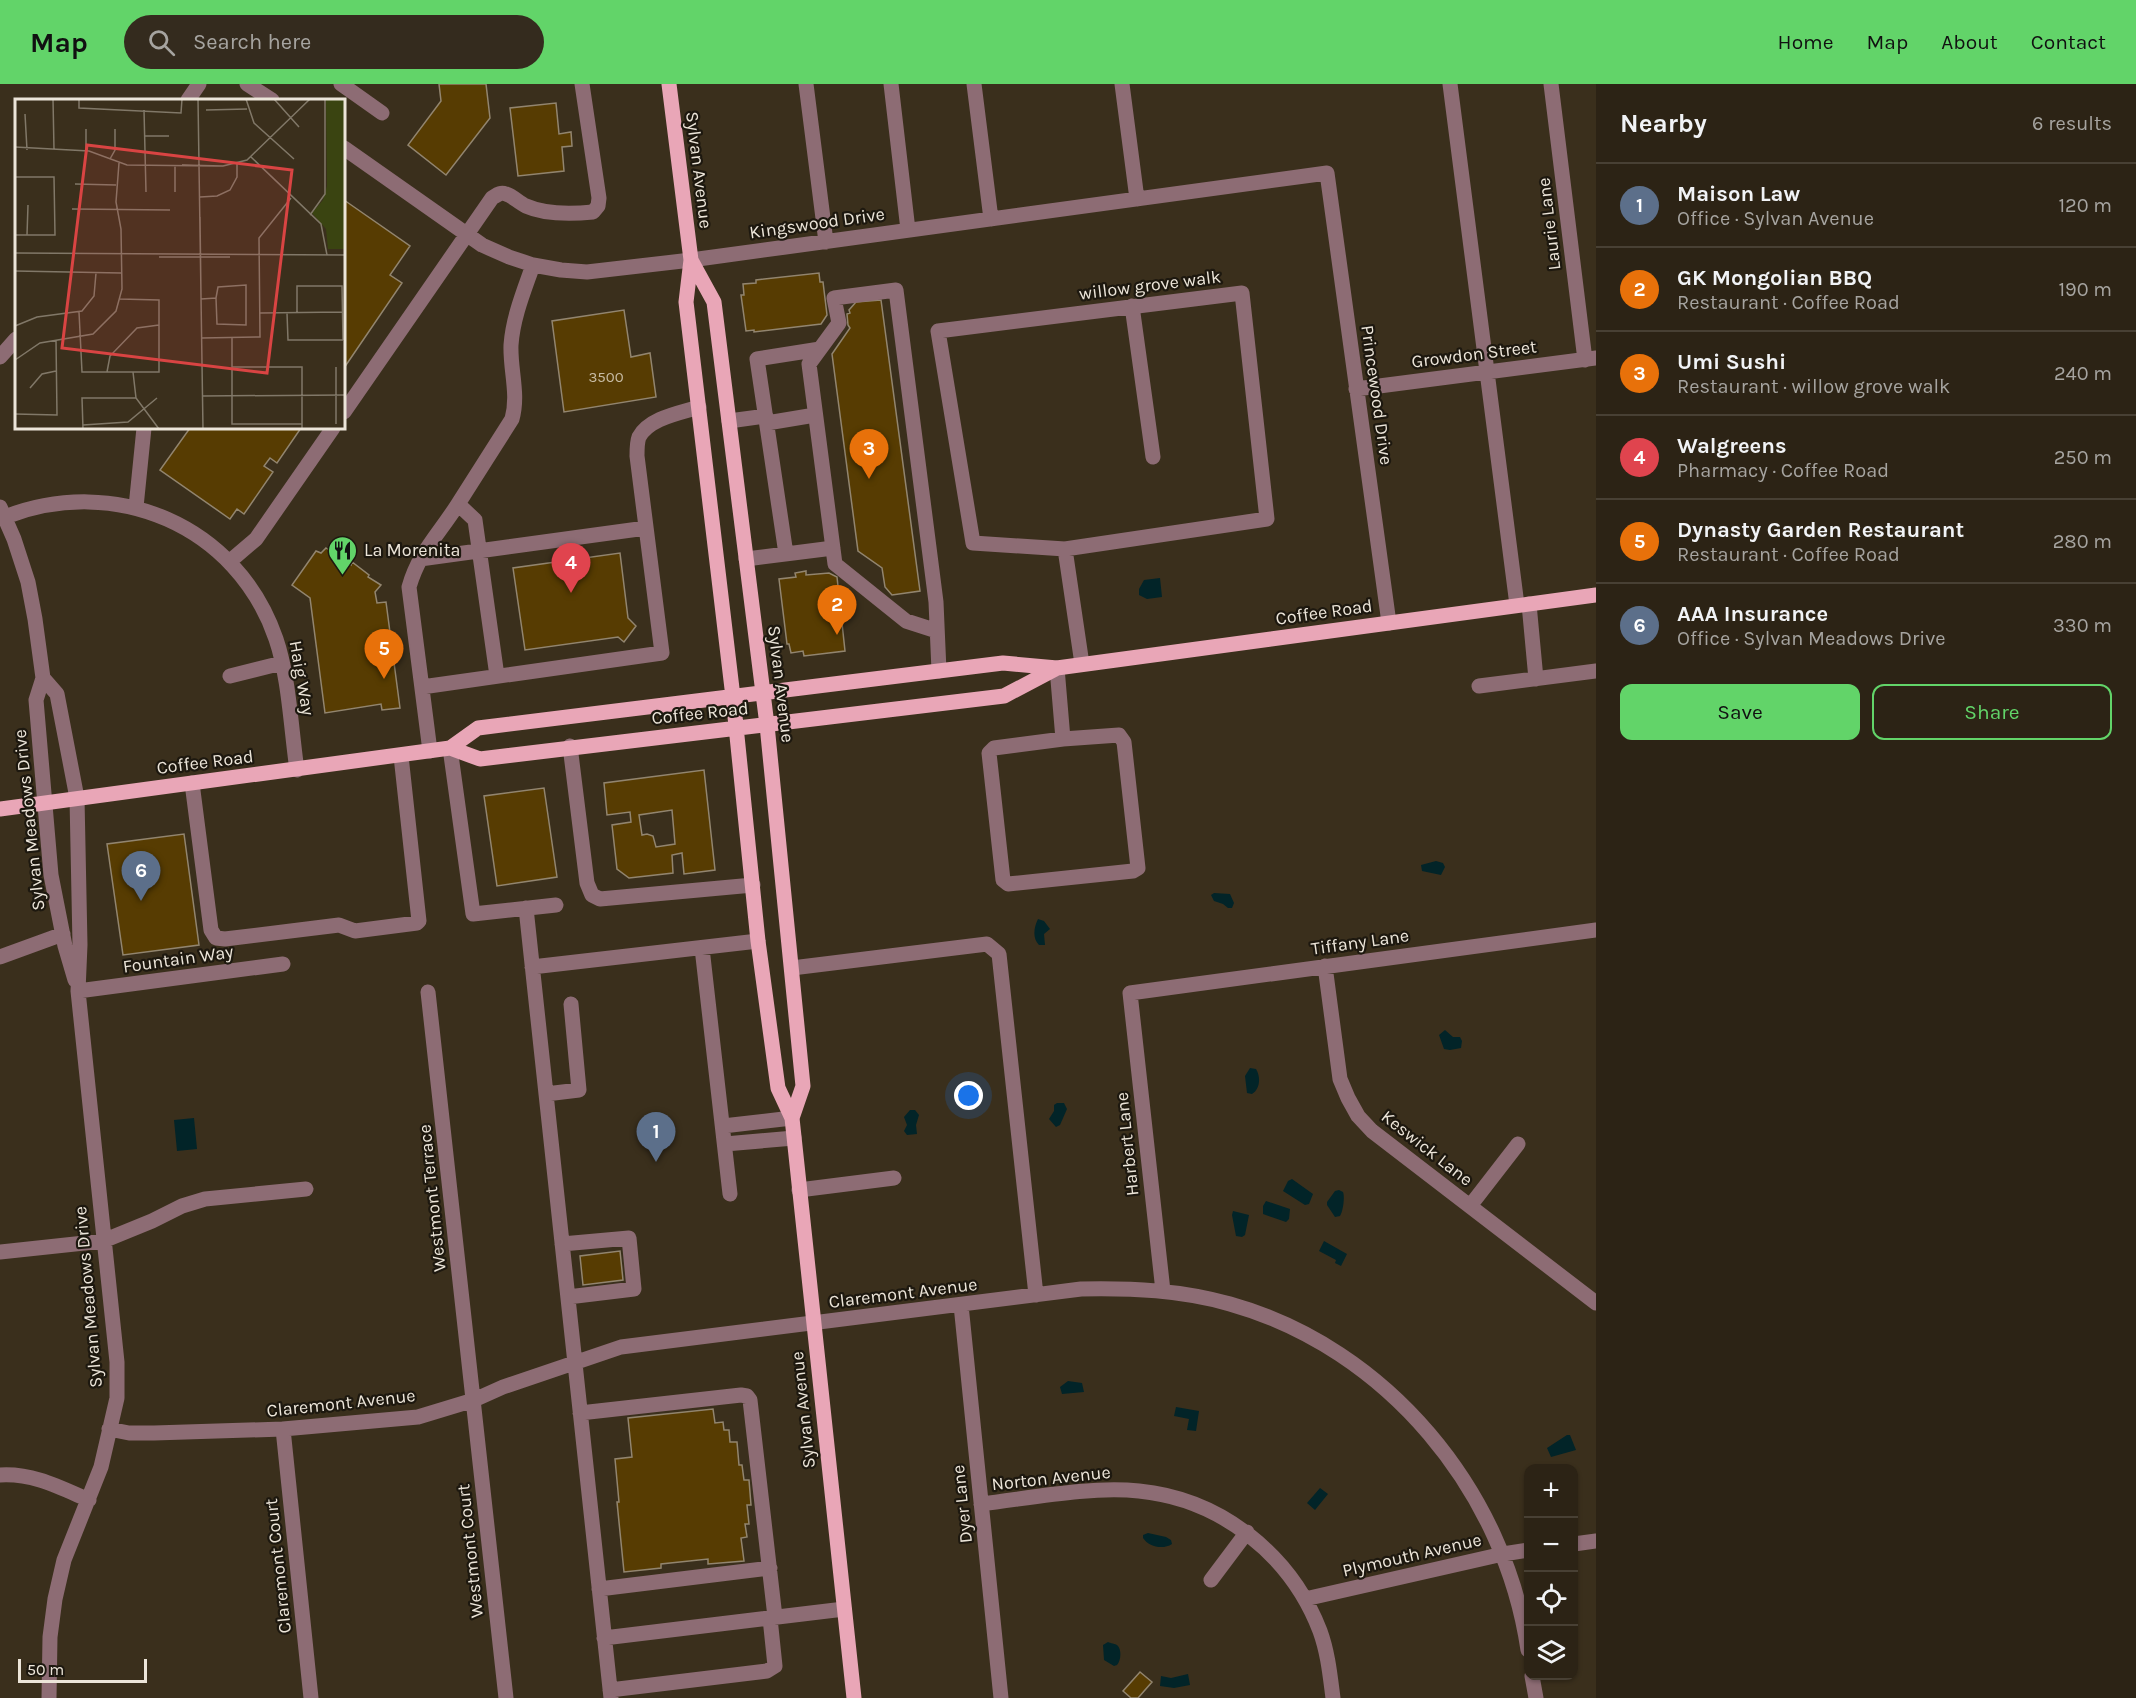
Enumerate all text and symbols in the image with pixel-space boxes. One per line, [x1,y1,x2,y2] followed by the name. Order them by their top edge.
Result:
[124,15,544,69] search box
[30,26,88,59] text: Map
[145,26,178,59] icon: search
[193,29,311,55] text: Search here
[1778,30,1834,54] text: Home
[1867,30,1908,54] text: Map
[1941,30,1998,54] text: About
[2031,30,2106,54] text: Contact
[15,99,345,429] inset map
[1620,108,1707,139] text: Nearby
[681,110,717,230] street label: Sylvan Avenue
[2032,112,2112,135] text: 6 results
[1532,176,1566,272] street label: Laurie Lane
[1677,181,1800,207] text: Maison Law
[1636,194,1643,217] text: 1
[2058,194,2112,217] text: 120 m
[748,203,886,243] street label: Kingswood Drive
[1677,207,1874,230] text: Office · Sylvan Avenue
[1078,265,1222,305] street label: willow grove walk
[1677,265,1872,291] text: GK Mongolian BBQ
[1633,278,1646,301] text: 2
[2058,278,2112,301] text: 190 m
[1677,291,1900,314] text: Restaurant · Coffee Road
[1356,324,1398,466] street label: Princewood Drive
[1410,335,1538,373] street label: Growdon Street
[1677,349,1786,375] text: Umi Sushi
[1633,362,1646,385] text: 3
[2054,362,2112,385] text: 240 m
[588,368,624,386] house number: 3500
[1677,375,1950,398] text: Restaurant · willow grove walk
[850,430,888,479] pin: 3
[1677,433,1787,459] text: Walgreens
[1634,446,1645,469] text: 4
[2054,446,2112,469] text: 250 m
[1677,459,1889,482] text: Pharmacy · Coffee Road
[1677,517,1964,543] text: Dynasty Garden Restaurant
[1634,530,1645,553] text: 5
[2053,530,2112,553] text: 280 m
[327,534,359,576] restaurant icon: La Morenita
[364,539,460,561] place label: La Morenita
[1677,543,1900,566] text: Restaurant · Coffee Road
[552,544,590,593] pin: 4
[818,586,856,635] pin: 2
[1274,594,1374,630] street label: Coffee Road
[1677,601,1828,627] text: AAA Insurance
[1633,614,1646,637] text: 6
[2053,614,2112,637] text: 330 m
[763,624,799,744] street label: Sylvan Avenue
[1677,627,1946,650] text: Office · Sylvan Meadows Drive
[364,630,404,679] pin: 5
[285,639,319,718] street label: Haig Way
[1620,684,1860,740] button: Save
[1872,684,2112,740] button: Share
[650,697,750,729] street label: Coffee Road
[9,728,49,912] street label: Sylvan Meadows Drive
[155,745,255,779] street label: Coffee Road
[122,852,160,901] pin: 6
[1310,924,1410,960] street label: Tiffany Lane
[121,940,235,978] street label: Fountain Way
[954,1081,983,1110] your location
[1111,1091,1143,1197] street label: Harbert Lane
[1377,1105,1477,1191] street label: Keswick Lane
[636,1112,676,1162] pin: 1
[413,1123,451,1273] street label: Westmont Terrace
[69,1205,107,1389] street label: Sylvan Meadows Drive
[827,1273,979,1313] street label: Claremont Avenue
[786,1350,820,1470] street label: Sylvan Avenue
[265,1384,417,1422] street label: Claremont Avenue
[990,1461,1112,1495] street label: Norton Avenue
[947,1464,977,1544] street label: Dyer Lane
[1524,1464,1578,1680] map controls
[1524,1464,1578,1518] button: +
[452,1483,488,1619] street label: Westmont Court
[260,1497,296,1634] street label: Claremont Court
[1524,1518,1578,1572] button: −
[1340,1528,1484,1582] street label: Plymouth Avenue
[1524,1572,1578,1626] button: locate
[1524,1626,1578,1680] button: layers
[18,1656,147,1684] scale bar
[27,1660,64,1679] text: 50 m

